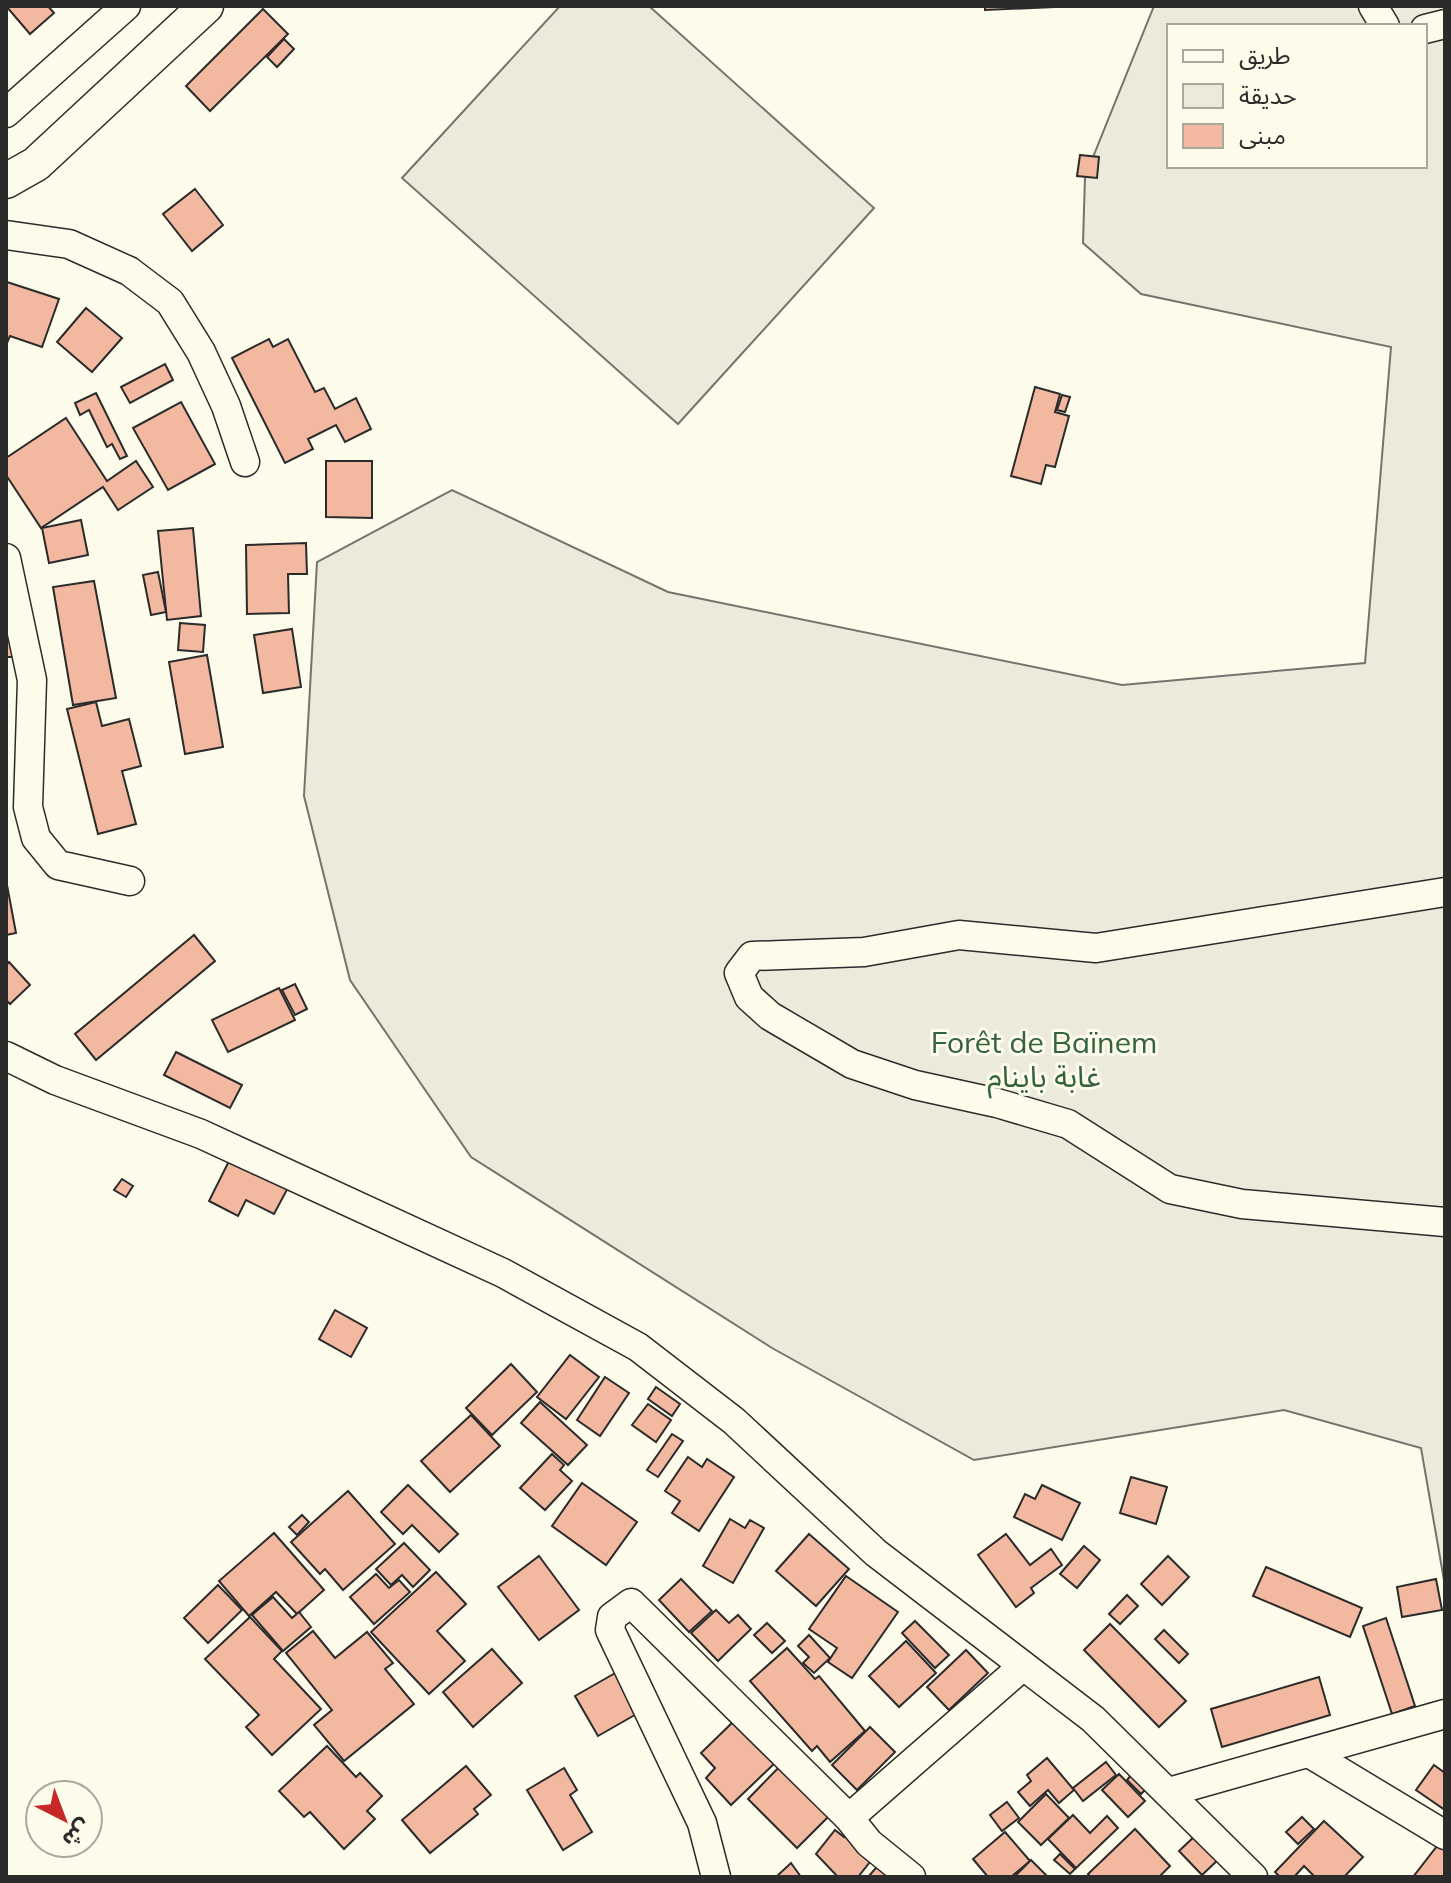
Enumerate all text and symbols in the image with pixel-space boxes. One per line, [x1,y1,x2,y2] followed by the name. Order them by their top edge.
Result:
[1167,24,1427,168] legend
[1239,40,1291,71] text: طريق
[1239,80,1297,110] text: حديقة
[1239,120,1286,150] text: مبنى
[931,1023,1157,1099] park label: Forêt de Baïnem غابة باينام
[24,1779,104,1859] north arrow
[57,1813,98,1854] text: ش

